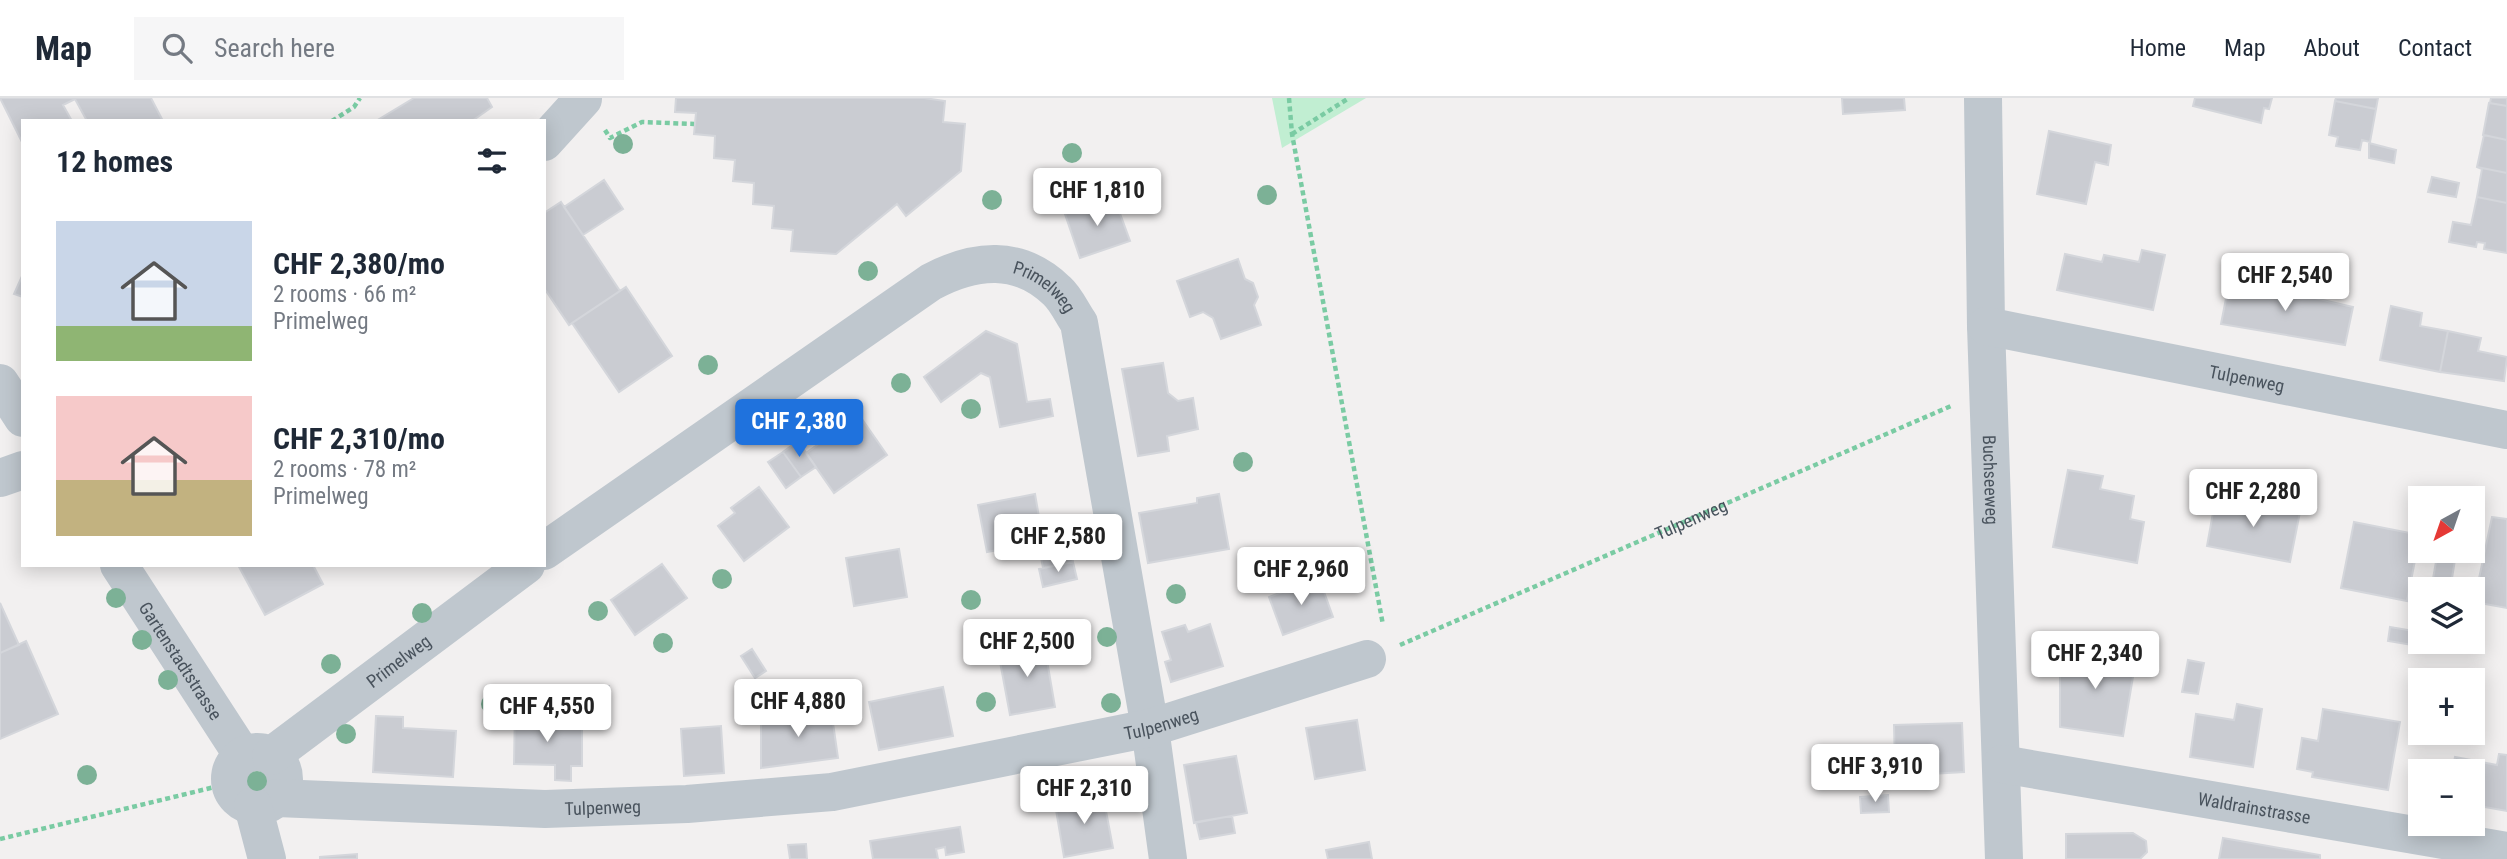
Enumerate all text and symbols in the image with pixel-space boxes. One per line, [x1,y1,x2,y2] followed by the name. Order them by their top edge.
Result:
[134,17,624,80] search box
[35,29,92,68] text: Map
[158,29,196,67] icon: search
[214,33,335,63] text: Search here
[2130,34,2186,62] text: Home
[2224,34,2266,62] text: Map
[2304,34,2360,62] text: About
[2398,34,2472,62] text: Contact
[473,142,511,180] icon: filters
[56,144,173,179] text: 12 homes
[1017,169,1177,228] pin: CHF 1,810
[1049,177,1145,204] text: CHF 1,810
[273,246,445,281] text: CHF 2,380/mo
[112,249,196,333] icon: home
[2205,254,2365,313] pin: CHF 2,540
[1011,256,1080,316] street label: Primelweg
[2237,262,2333,289] text: CHF 2,540
[273,281,416,308] text: 2 rooms · 66 m²
[273,308,368,335] text: Primelweg
[2207,360,2286,396] street label: Tulpenweg
[719,400,879,459] pin: CHF 2,380
[751,408,847,435] text: CHF 2,380
[273,421,445,456] text: CHF 2,310/mo
[112,424,196,508] icon: home
[1979,435,2003,525] street label: Buchseeweg
[273,456,416,483] text: 2 rooms · 78 m²
[2173,470,2333,529] pin: CHF 2,280
[2205,478,2301,505] text: CHF 2,280
[273,483,368,510] text: Primelweg
[2408,486,2485,564] north arrow
[2408,486,2485,836] map controls
[1652,494,1730,544] street label: Tulpenweg
[978,514,1138,574] pin: CHF 2,580
[1010,523,1106,550] text: CHF 2,580
[1221,547,1381,607] pin: CHF 2,960
[1253,556,1349,583] text: CHF 2,960
[2408,577,2485,654] button: layers
[135,598,227,724] street label: Gartenstadtstrasse
[947,620,1107,679] pin: CHF 2,500
[979,628,1075,655] text: CHF 2,500
[362,630,434,691] street label: Primelweg
[2015,632,2175,691] pin: CHF 2,340
[2047,640,2143,667] text: CHF 2,340
[2408,668,2485,745] button: +
[718,680,878,739] pin: CHF 4,880
[467,684,627,744] pin: CHF 4,550
[750,688,846,715] text: CHF 4,880
[499,693,595,720] text: CHF 4,550
[1122,703,1201,744] street label: Tulpenweg
[1795,744,1955,804] pin: CHF 3,910
[1827,753,1923,780] text: CHF 3,910
[2408,759,2485,836] button: −
[1004,766,1164,826] pin: CHF 2,310
[1036,775,1132,802] text: CHF 2,310
[2196,787,2312,827] street label: Waldrainstrasse
[564,795,641,819] street label: Tulpenweg

